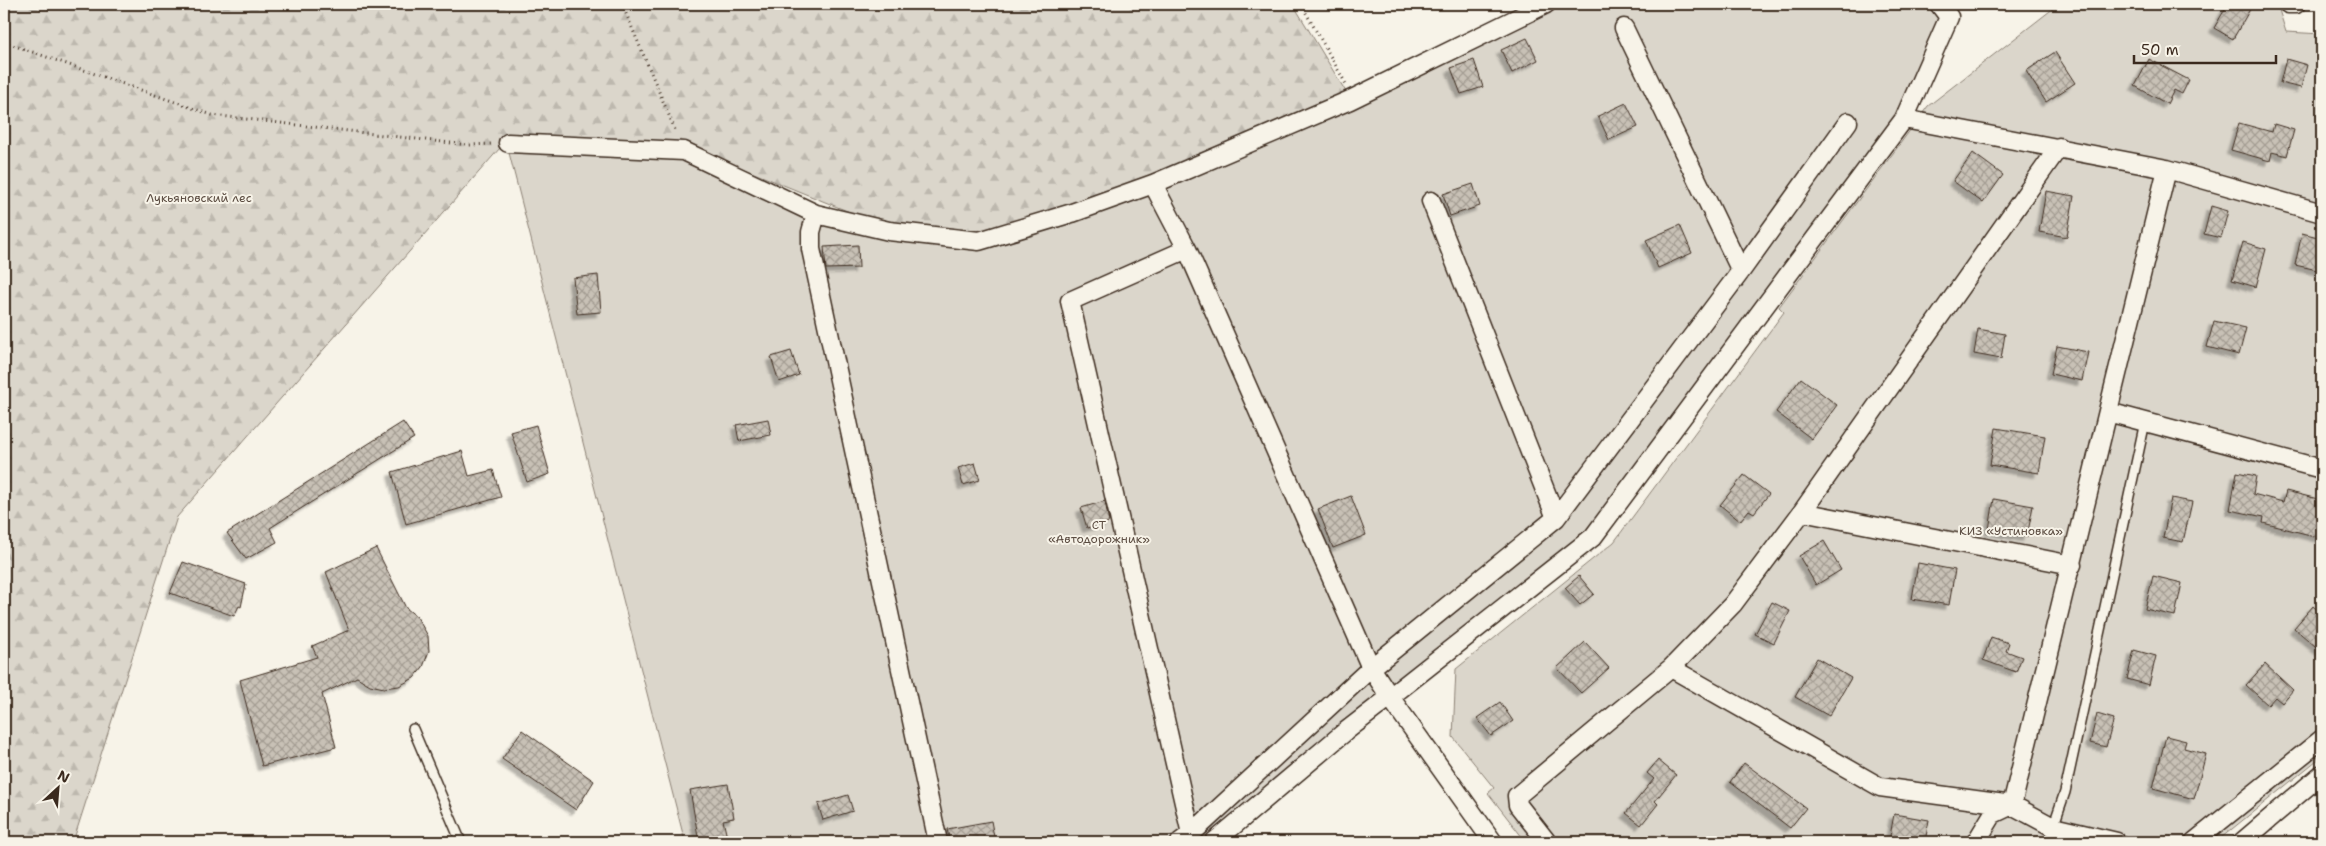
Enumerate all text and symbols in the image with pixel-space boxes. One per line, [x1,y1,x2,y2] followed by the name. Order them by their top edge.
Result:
[2134,32,2276,64] scale bar
[2141,40,2179,60] text: 50 m
[146,190,252,206] park label: Лукьяновский лес
[1048,517,1150,547] park label: СТ «Автодорожник»
[1959,523,2063,539] park label: КИЗ «Устиновка»
[32,764,82,814] north arrow
[55,766,73,787] text: N

